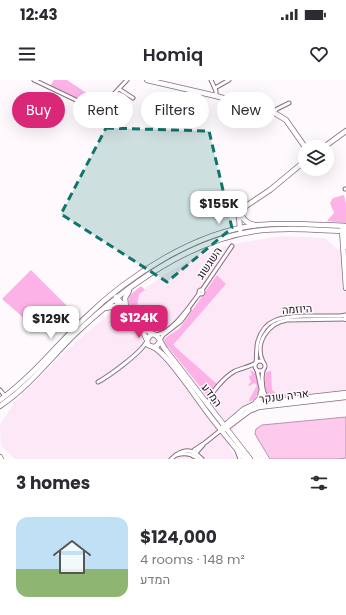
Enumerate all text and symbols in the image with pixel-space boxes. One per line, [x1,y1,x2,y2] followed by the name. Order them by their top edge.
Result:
[20,4,58,25] text: 12:43
[143,42,203,67] text: Homiq
[16,43,38,65] icon: menu
[308,43,330,65] icon: heart
[12,92,65,128] chip: Buy
[73,92,133,128] chip: Rent
[141,92,209,128] chip: Filters
[217,92,275,128] chip: New
[298,140,334,176] map controls
[298,140,334,176] button: layers
[191,191,247,225] pin: $155K
[199,194,239,213] text: $155K
[192,244,226,282] street label: השגשוג
[281,300,313,318] street label: היוזמה
[111,305,167,339] pin: $124K
[23,306,79,340] pin: $129K
[120,308,158,327] text: $124K
[32,309,70,328] text: $129K
[198,380,226,410] street label: המדע
[258,385,310,407] street label: אריה שנקר
[16,471,90,495] text: 3 homes
[308,472,330,494] icon: filters
[140,525,217,549] text: $124,000
[48,533,96,581] icon: home
[140,550,245,569] text: 4 rooms · 148 m²
[140,570,170,589] text: המדע

